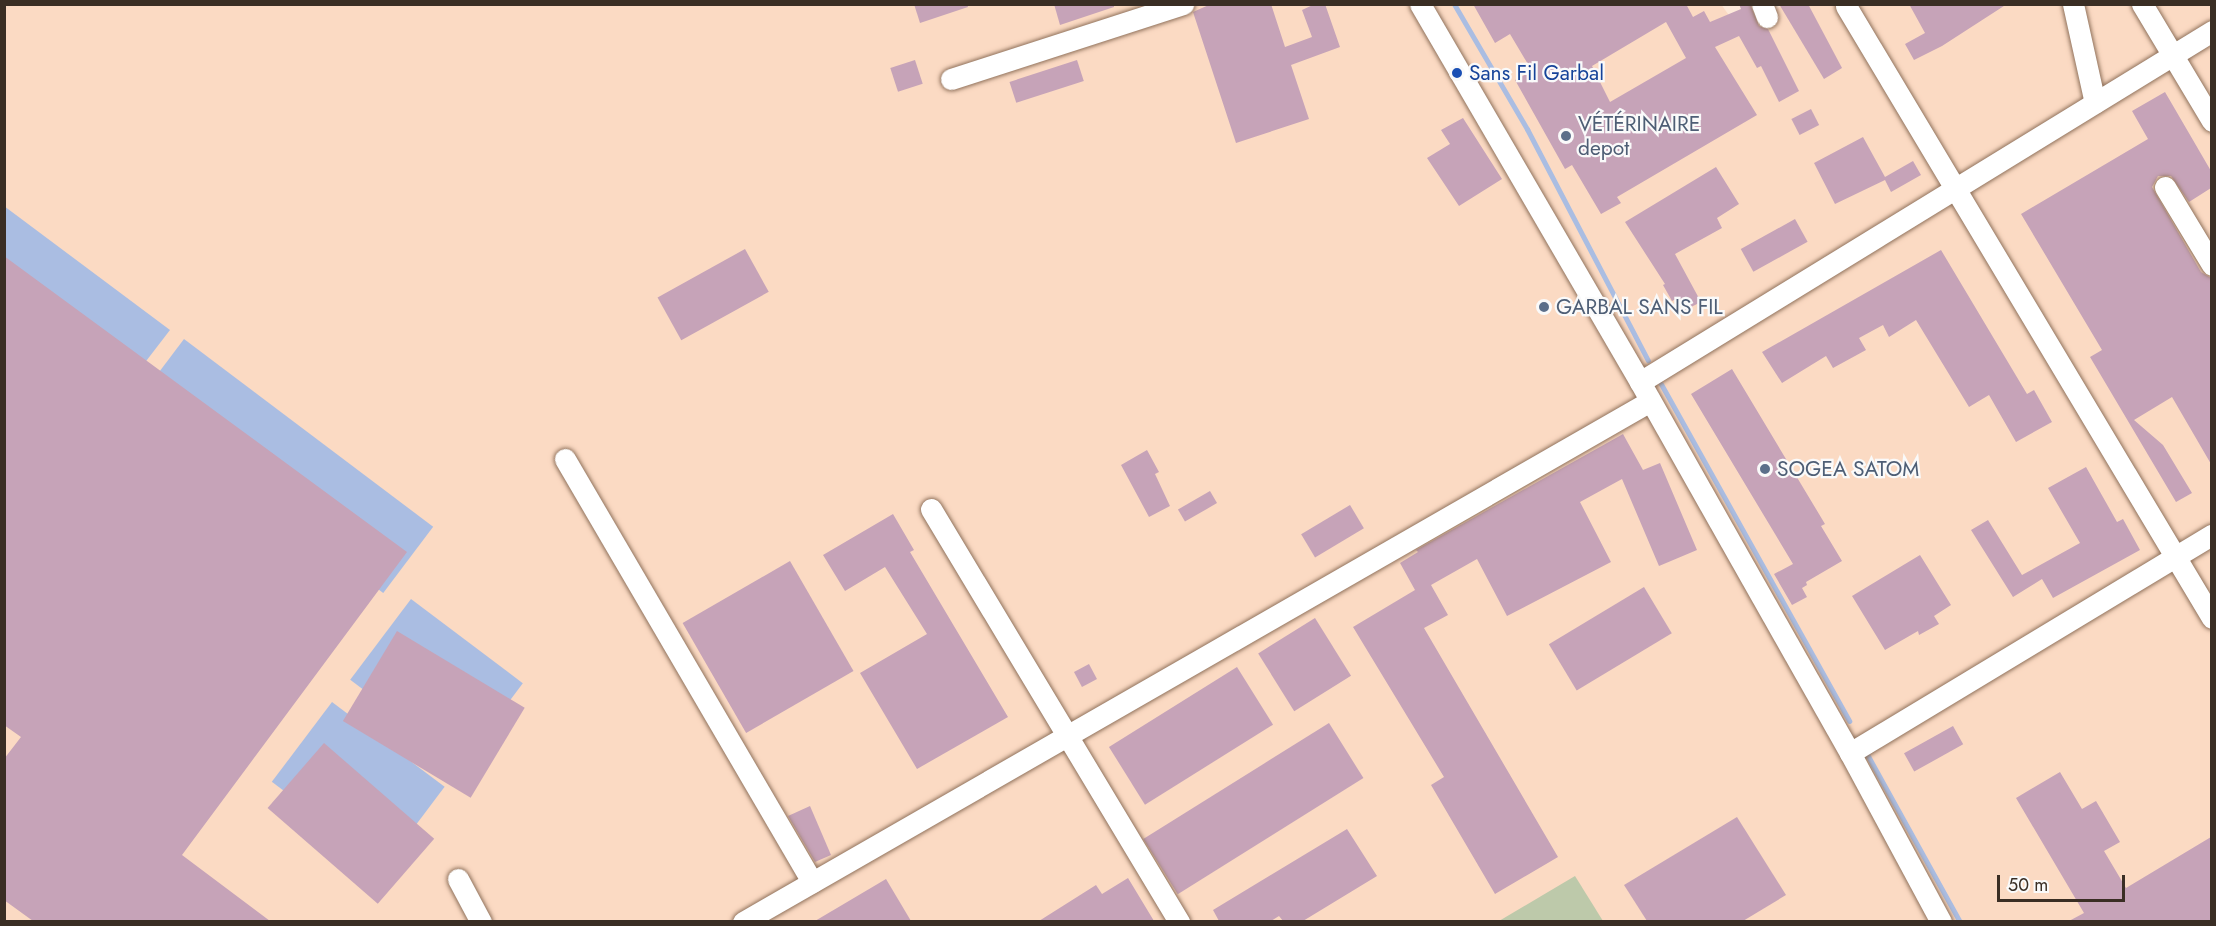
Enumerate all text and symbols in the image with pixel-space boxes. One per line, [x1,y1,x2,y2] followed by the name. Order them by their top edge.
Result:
[1469,60,1604,86] place label: Sans Fil Garbal
[1450,66,1464,80] marker: Sans Fil Garbal
[1578,111,1700,161] place label: VÉTÉRINAIRE depot
[1559,129,1573,143] marker: VÉTÉRINAIRE depot
[1556,294,1723,320] place label: GARBAL SANS FIL
[1537,300,1551,314] marker: GARBAL SANS FIL
[1777,456,1919,482] place label: SOGEA SATOM
[1758,462,1772,476] marker: SOGEA SATOM
[2000,863,2128,901] scale bar
[2008,872,2048,898] text: 50 m

